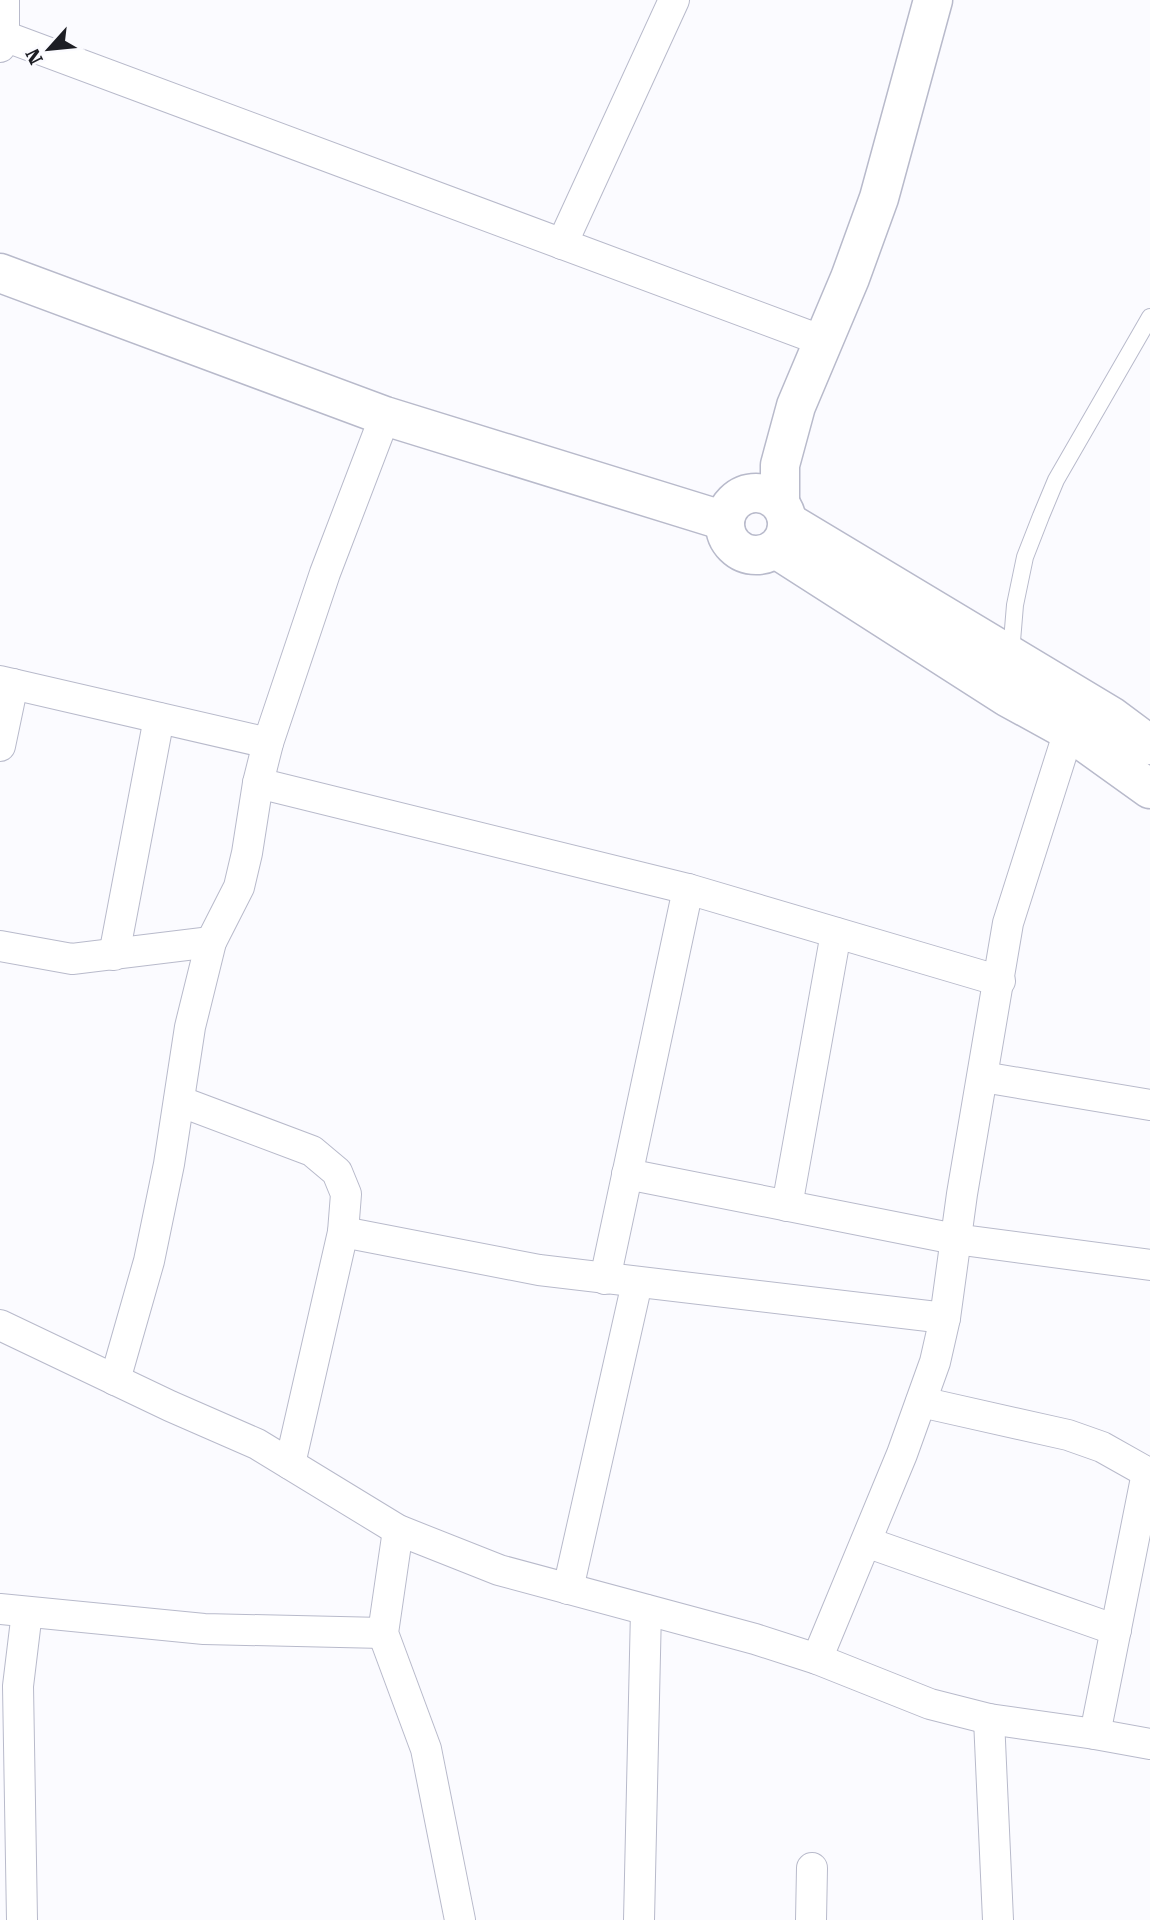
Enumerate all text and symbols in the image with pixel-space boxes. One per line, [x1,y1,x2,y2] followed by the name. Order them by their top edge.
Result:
[14,14,84,84] north arrow
[21,44,48,68] text: N

